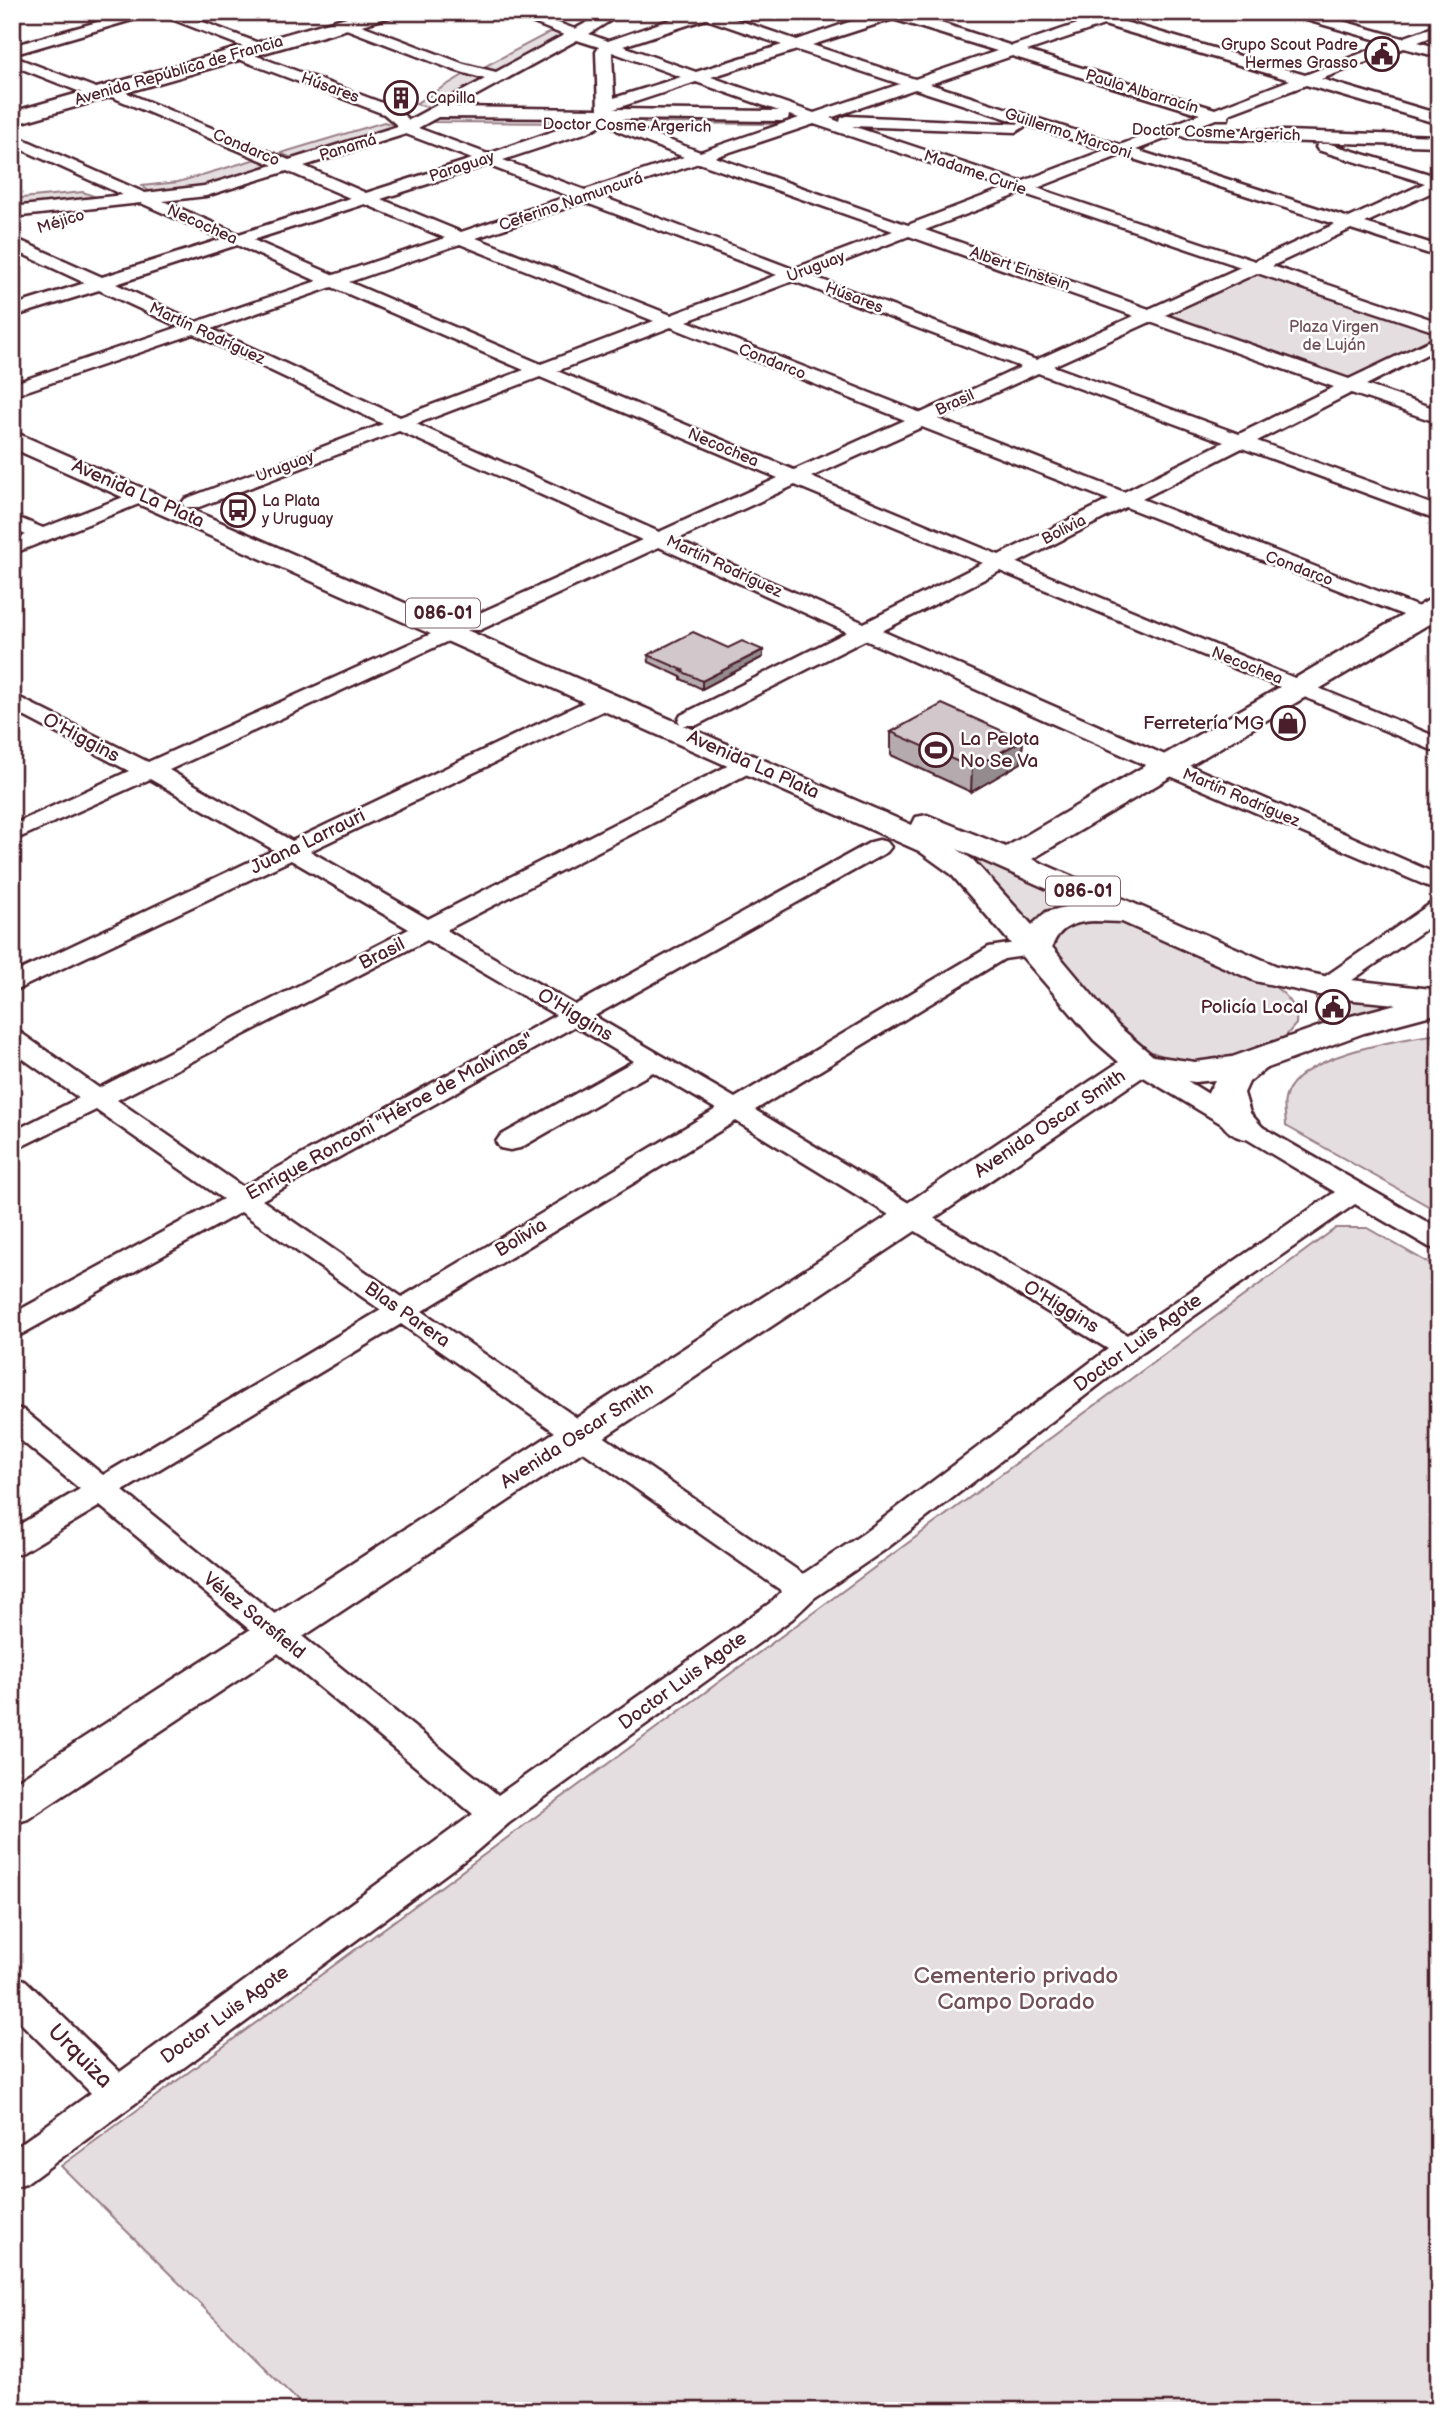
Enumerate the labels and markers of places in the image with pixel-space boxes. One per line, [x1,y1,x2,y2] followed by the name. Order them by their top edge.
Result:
[1363,35,1401,73] public building icon: Grupo Scout Padre Hermes Grasso
[1221,36,1359,73] place label: Grupo Scout Padre Hermes Grasso
[382,79,420,117] building icon: Capilla
[426,89,476,108] place label: Capilla
[219,491,257,529] bus stop icon: La Plata y Uruguay
[261,492,334,529] place label: La Plata y Uruguay
[1269,704,1307,742] shop icon: Ferretería MG
[1143,712,1264,735] place label: Ferretería MG
[960,728,1039,773] place label: La Pelota No Se Va
[917,731,955,769] sports icon: La Pelota No Se Va
[1314,988,1352,1026] public building icon: Policía Local
[1201,996,1308,1019] place label: Policía Local

